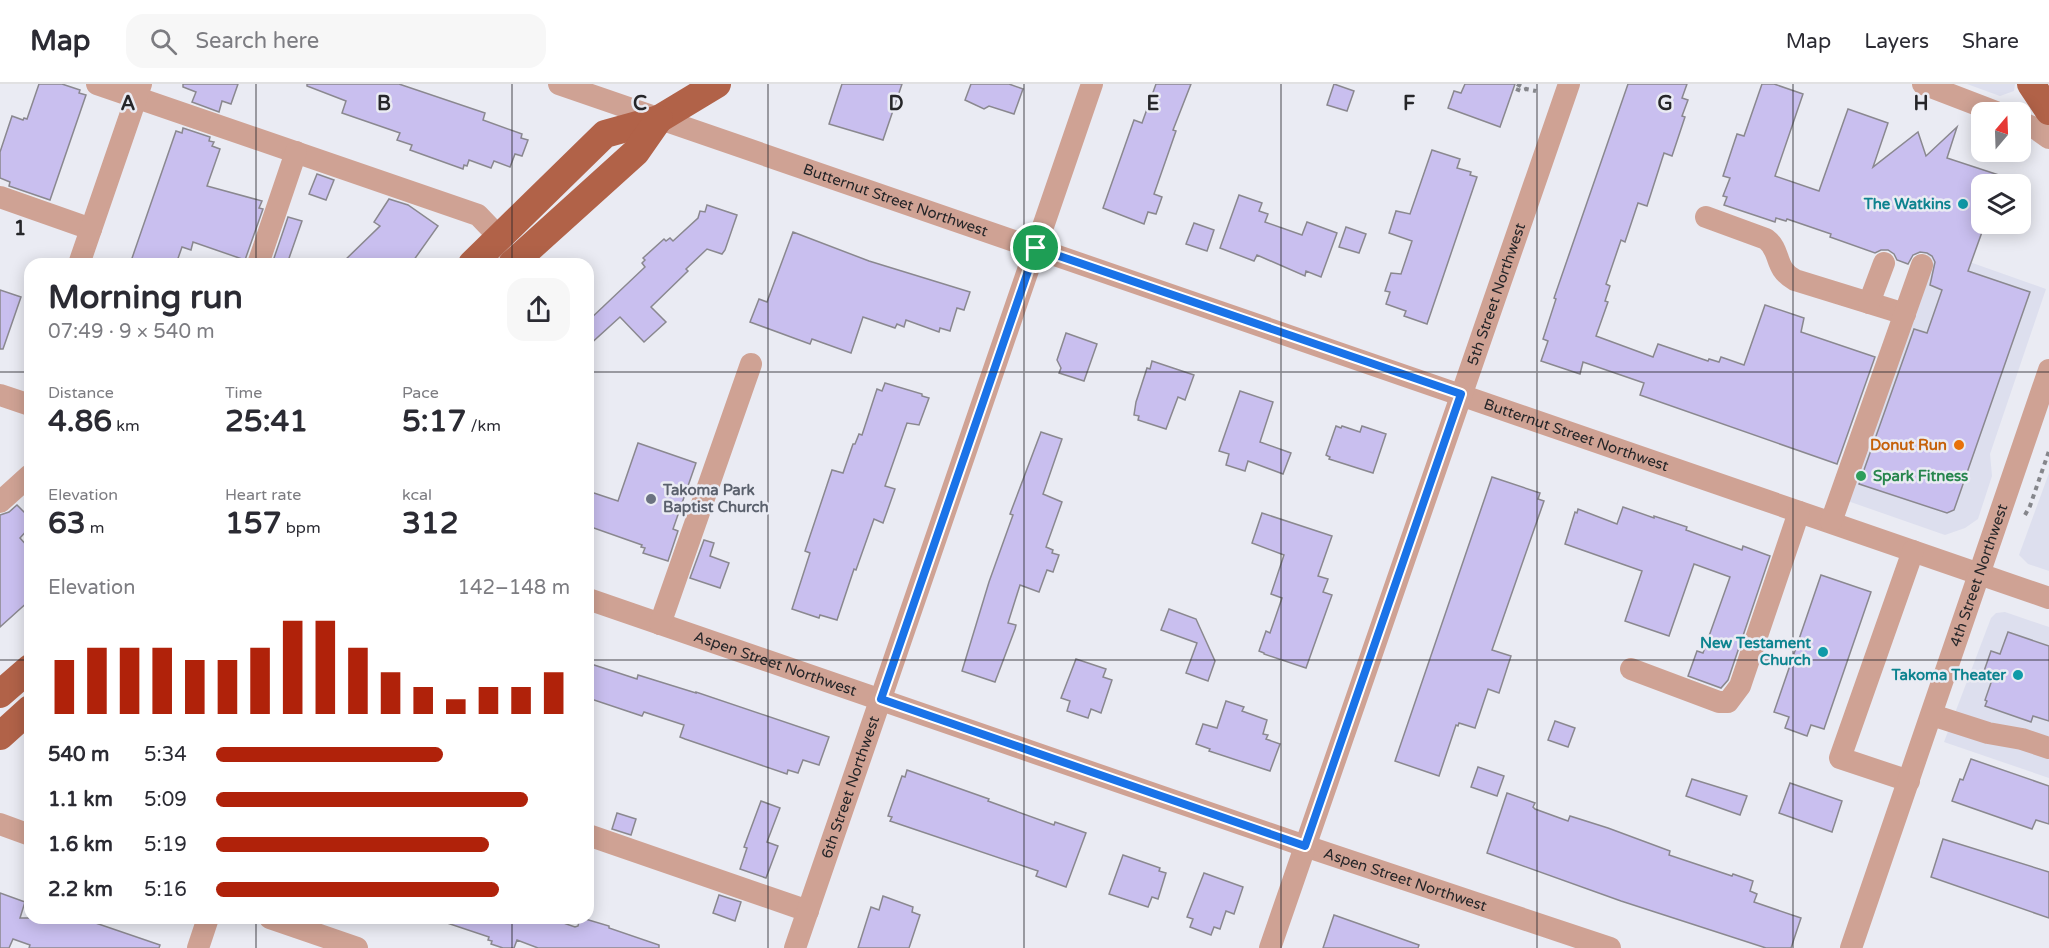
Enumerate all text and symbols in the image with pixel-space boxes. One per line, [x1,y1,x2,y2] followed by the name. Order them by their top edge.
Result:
[126,14,546,68] search box
[30,24,90,58] text: Map
[147,25,180,58] icon: search
[195,28,319,54] text: Search here
[1786,29,1831,54] text: Map
[1864,29,1929,54] text: Layers
[1962,29,2019,54] text: Share
[121,92,136,116] text: A
[377,92,391,116] text: B
[633,92,647,116] text: C
[888,92,904,116] text: D
[1147,92,1160,116] text: E
[1403,92,1415,116] text: F
[1657,92,1673,116] text: G
[1913,92,1929,116] text: H
[1971,102,2031,162] north arrow
[1971,102,2031,234] map controls
[801,160,991,240] street label: Butternut Street Northwest
[1971,174,2031,234] button: layers
[1863,195,1951,213] place label: The Watkins
[1956,197,1970,211] marker: The Watkins
[14,217,26,241] text: 1
[1463,220,1529,368] street label: 5th Street Northwest
[1010,222,1061,273] pin
[1019,231,1052,264] icon: arrive
[48,278,243,317] text: Morning run
[507,278,570,341] button: share
[48,320,215,344] text: 07:49 · 9 × 540 m
[48,383,114,403] text: Distance
[225,383,262,403] text: Time
[402,383,439,403] text: Pace
[1481,395,1671,475] street label: Butternut Street Northwest
[48,403,112,440] text: 4.86
[225,403,308,440] text: 25:41
[402,403,466,440] text: 5:17
[112,416,140,436] text: km
[466,416,501,436] text: /km
[1870,436,1947,454] place label: Donut Run
[1952,438,1966,452] marker: Donut Run
[1873,467,1968,486] place label: Spark Fitness
[1854,469,1868,483] marker: Spark Fitness
[662,481,769,517] place label: Takoma Park Baptist Church
[48,485,118,505] text: Elevation
[225,485,301,505] text: Heart rate
[402,485,432,505] text: kcal
[644,492,658,506] marker: Takoma Park Baptist Church
[1946,501,2012,649] street label: 4th Street Northwest
[48,505,86,542] text: 63
[225,505,282,542] text: 157
[402,505,459,542] text: 312
[86,518,105,538] text: m
[282,518,321,538] text: bpm
[48,576,135,600] text: Elevation
[457,576,570,600] text: 142–148 m
[691,627,859,700] street label: Aspen Street Northwest
[1700,634,1811,669] place label: New Testament Church
[1816,645,1830,659] marker: New Testament Church
[1891,666,2006,684] place label: Takoma Theater
[2011,668,2025,682] marker: Takoma Theater
[817,713,883,861] street label: 6th Street Northwest
[48,743,109,767] text: 540 m
[144,743,187,767] text: 5:34
[48,788,113,812] text: 1.1 km
[144,788,187,812] text: 5:09
[48,833,113,857] text: 1.6 km
[144,833,187,857] text: 5:19
[1321,844,1489,915] street label: Aspen Street Northwest
[48,878,113,902] text: 2.2 km
[144,878,187,902] text: 5:16

